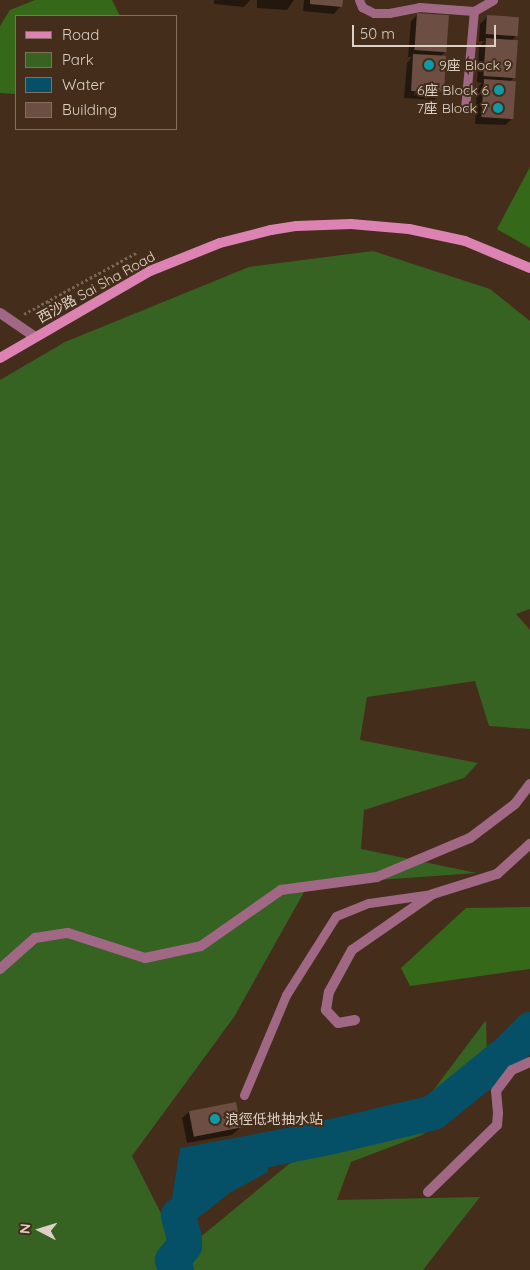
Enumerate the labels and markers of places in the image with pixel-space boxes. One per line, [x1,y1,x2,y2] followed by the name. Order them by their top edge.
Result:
[439,57,512,73] place label: 9座 Block 9
[423,59,435,71] marker: 9座 Block 9
[417,82,489,98] place label: 6座 Block 6
[493,84,505,96] marker: 6座 Block 6
[417,100,488,116] place label: 7座 Block 7
[492,102,504,114] marker: 7座 Block 7
[225,1111,323,1127] place label: 浪徑低地抽水站
[209,1113,221,1125] marker: 浪徑低地抽水站

